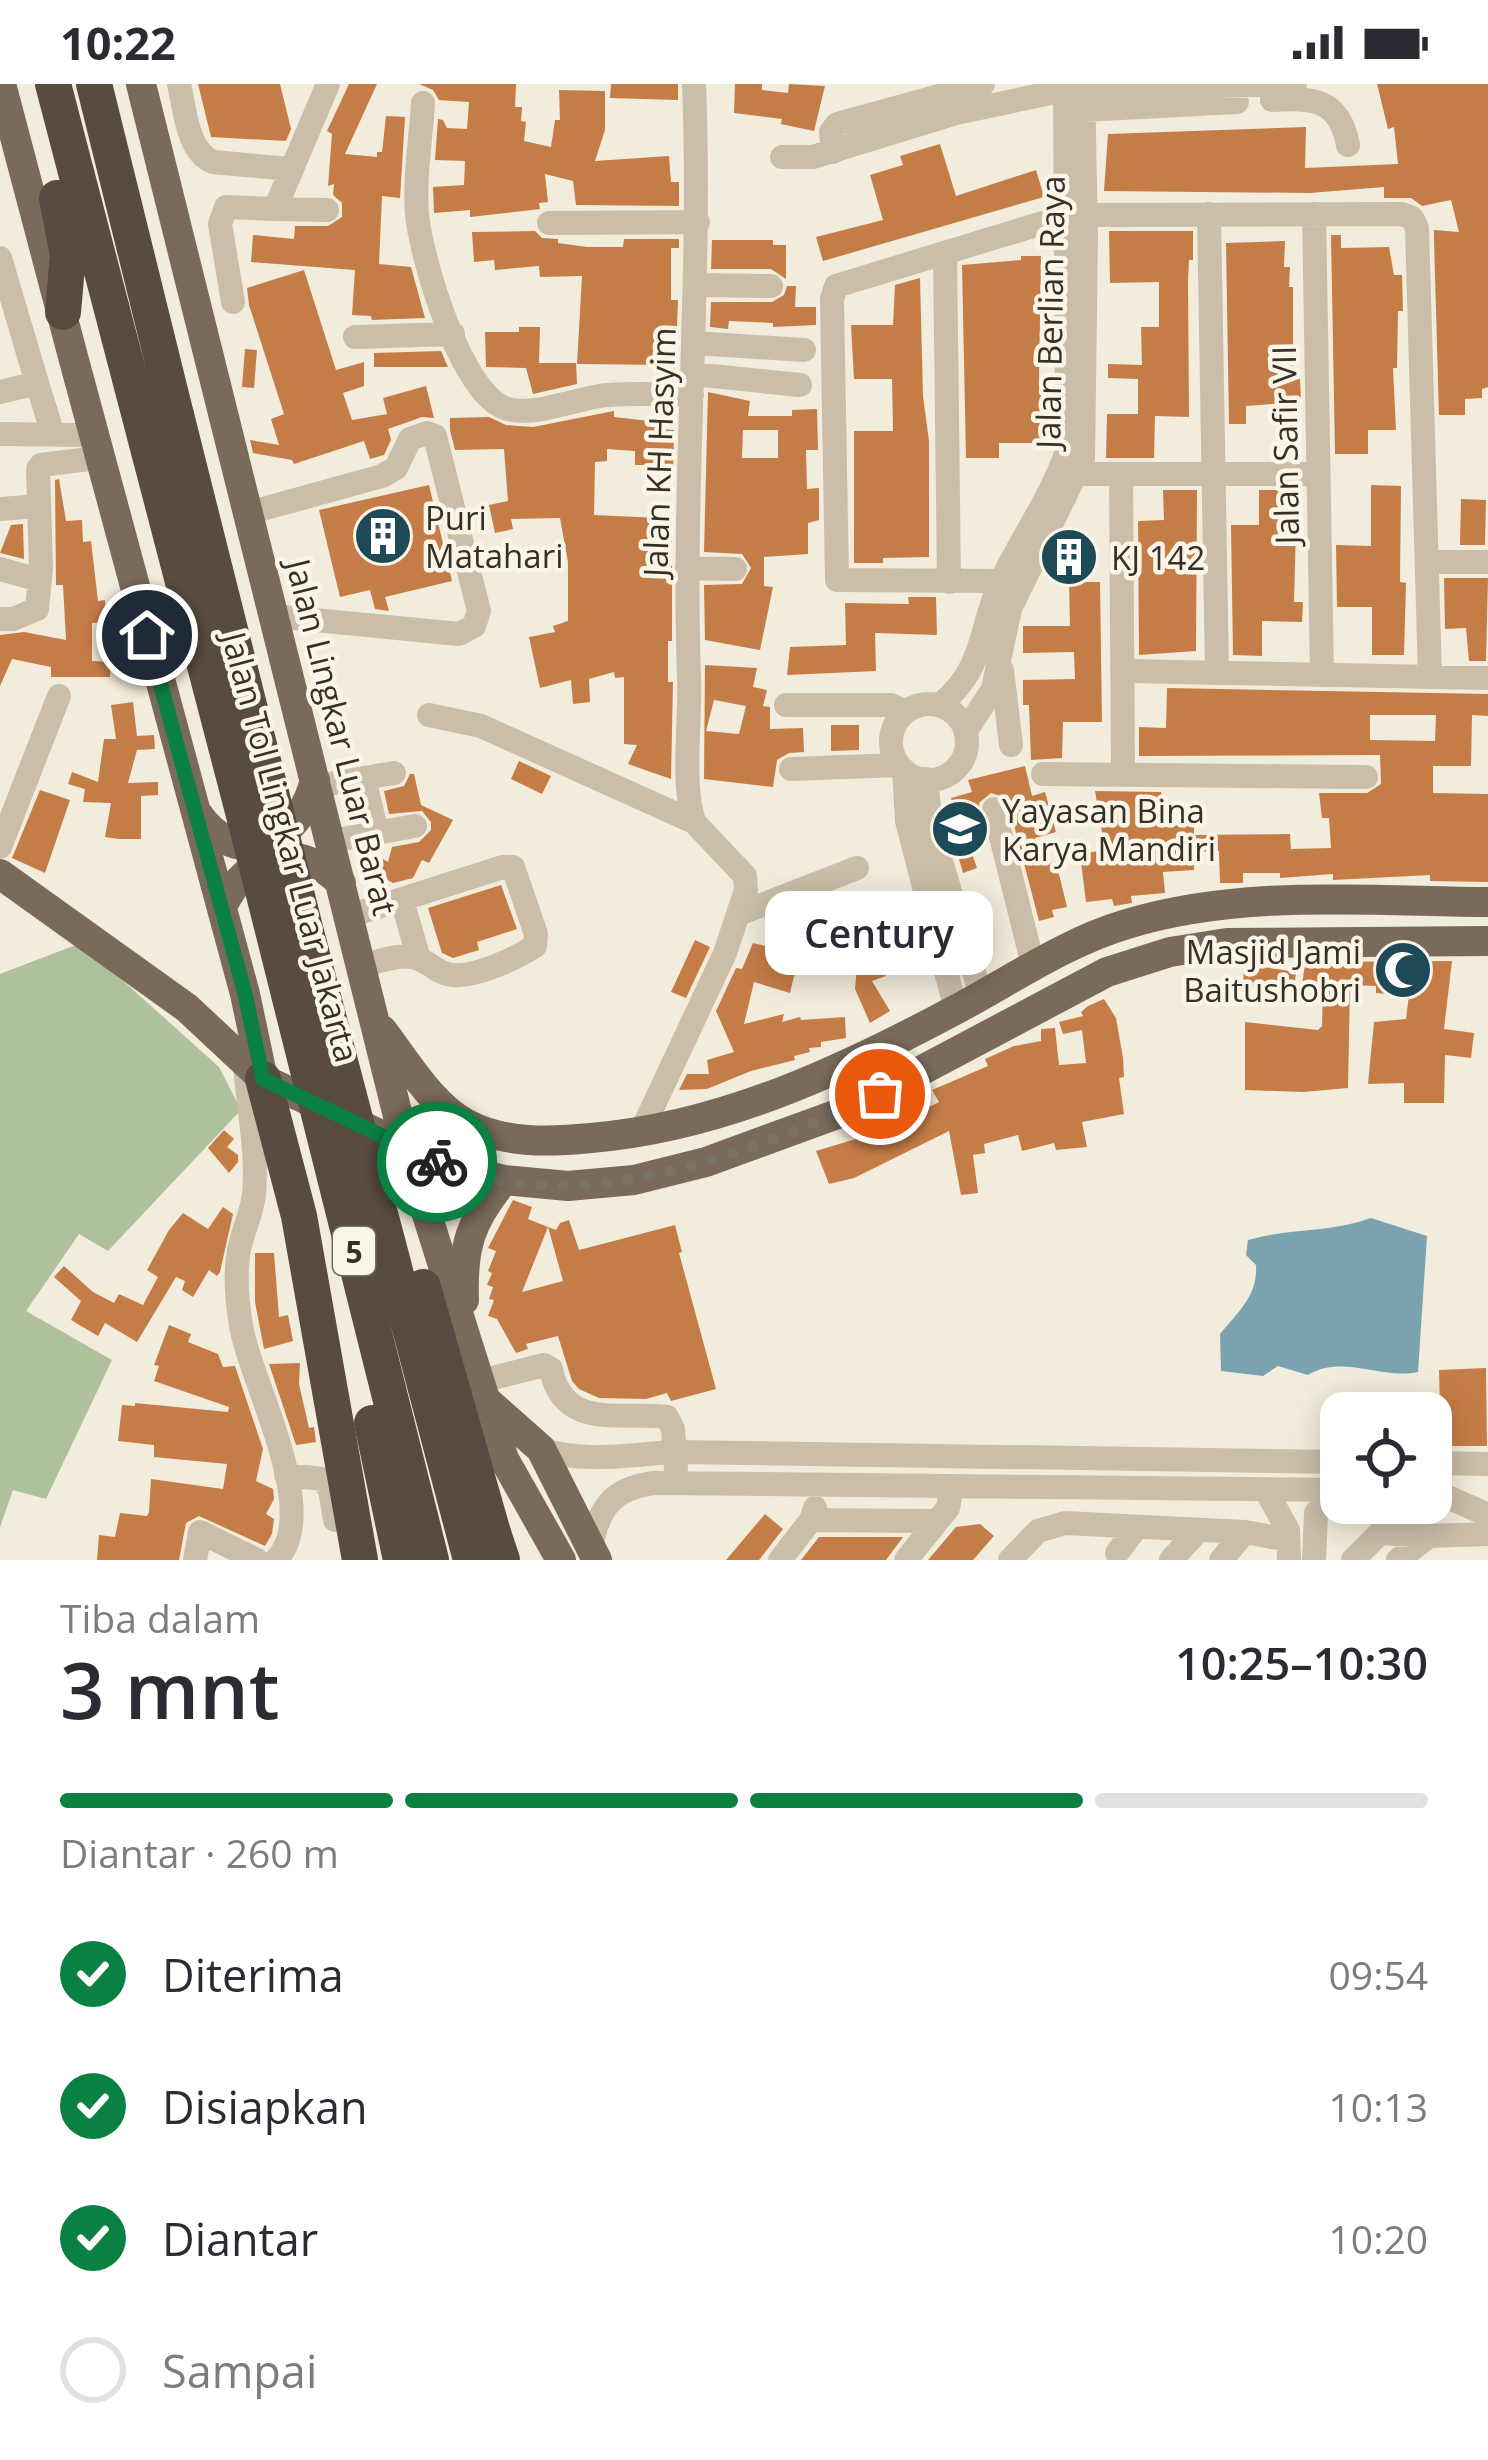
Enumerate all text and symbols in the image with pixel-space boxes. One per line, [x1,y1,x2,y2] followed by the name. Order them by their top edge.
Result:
[60,12,176,73] text: 10:22
[1025,175,1075,452] street label: Jalan Berlian Raya
[632,326,686,581] street label: Jalan KH Hasyim
[1261,345,1309,548] street label: Jalan Safir VII
[425,495,564,578] place label: Puri Matahari
[352,505,414,567] building icon: Puri Matahari
[1038,526,1100,588] building icon: KJ 142
[1111,535,1205,580] place label: KJ 142
[275,551,408,920] street label: Jalan Lingkar Luar Barat
[96,584,198,686] pin
[114,602,180,668] icon: home
[211,624,370,1067] street label: Jalan Tol Lingkar Luar Jakarta
[1002,788,1216,871] place label: Yayasan Bina Karya Mandiri
[929,798,991,860] school or university icon: Yayasan Bina Karya Mandiri
[766,890,994,974] callout: Century
[804,906,954,959] text: Century
[1183,929,1361,1012] place label: Masjid Jami Baitushobri
[1372,939,1434,1001] mosque icon: Masjid Jami Baitushobri
[829,1043,931,1145] pin
[847,1061,913,1127] icon: bag
[377,1102,497,1222] courier
[404,1129,470,1195] icon: bike
[333,1227,375,1275] road number: 5
[1320,1392,1452,1524] map controls
[1320,1392,1452,1524] button: locate
[60,1591,260,1644] text: Tiba dalam
[1175,1632,1428,1693] text: 10:25–10:30
[60,1636,280,1742] text: 3 mnt
[60,1826,339,1879] text: Diantar · 260 m
[60,1941,126,2007] icon: check
[162,1944,344,2005] text: Diterima
[1329,1948,1428,2001] text: 09:54
[60,2073,126,2139] icon: check
[162,2076,368,2137] text: Disiapkan
[1329,2080,1428,2133] text: 10:13
[60,2205,126,2271] icon: check
[162,2208,318,2269] text: Diantar
[1329,2212,1428,2265] text: 10:20
[162,2340,317,2401] text: Sampai

